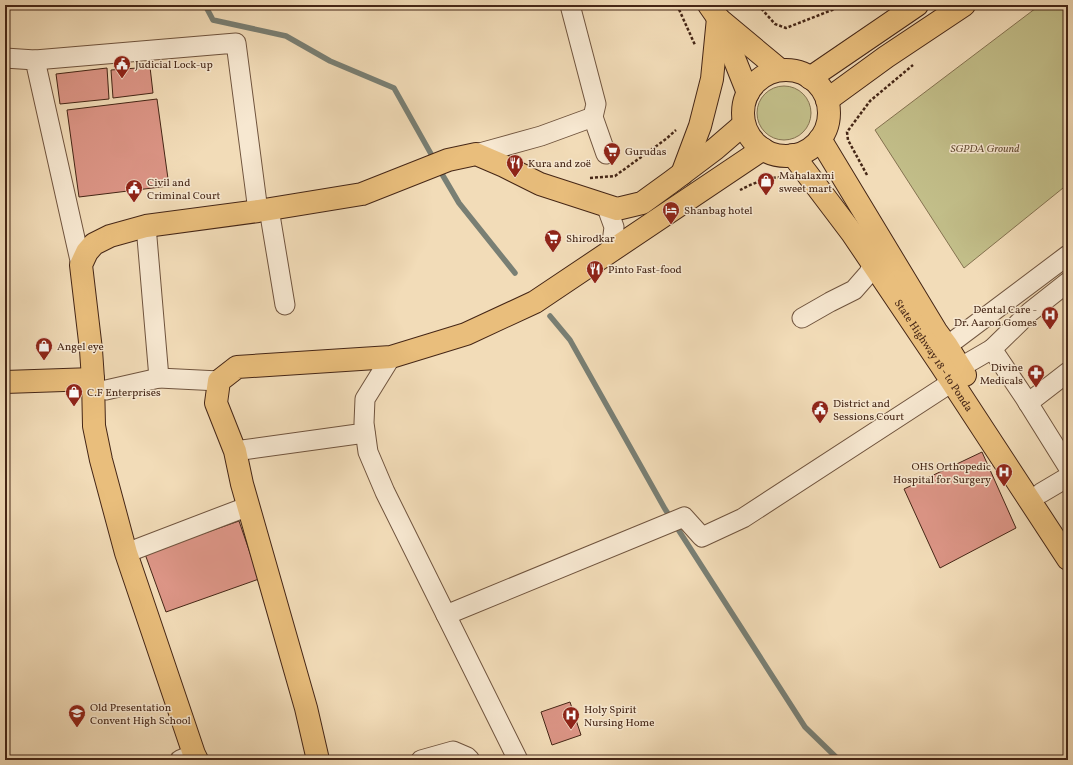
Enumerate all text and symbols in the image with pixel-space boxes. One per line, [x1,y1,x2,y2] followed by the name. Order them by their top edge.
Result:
[112,54,132,79] public building icon: Judicial Lock-up
[135,58,213,73] place label: Judicial Lock-up
[602,141,622,166] supermarket icon: Gurudas
[950,142,1020,157] park label: SGPDA Ground
[625,145,667,160] place label: Gurudas
[505,153,525,178] restaurant icon: Kura and zoë
[528,157,591,172] place label: Kura and zoë
[779,169,834,197] place label: Mahalaxmi sweet mart
[756,171,776,196] shop icon: Mahalaxmi sweet mart
[147,176,221,204] place label: Civil and Criminal Court
[124,178,144,203] public building icon: Civil and Criminal Court
[661,200,681,225] hotel icon: Shanbag hotel
[684,204,753,219] place label: Shanbag hotel
[543,228,563,253] supermarket icon: Shirodkar
[566,232,615,247] place label: Shirodkar
[585,259,605,284] restaurant icon: Pinto Fast-food
[608,263,682,278] place label: Pinto Fast-food
[890,297,976,416] street label: State Highway 18 - to Ponda
[954,303,1037,331] place label: Dental Care - Dr. Aaron Gomes
[1040,305,1060,330] hospital icon: Dental Care - Dr. Aaron Gomes
[34,336,54,361] shop icon: Angel eye
[57,340,104,355] place label: Angel eye
[980,361,1023,389] place label: Divine Medicals
[1026,363,1046,388] pharmacy icon: Divine Medicals
[64,382,84,407] shop icon: C.F Enterprises
[87,386,161,401] place label: C.F Enterprises
[833,397,904,425] place label: District and Sessions Court
[810,399,830,424] public building icon: District and Sessions Court
[893,460,991,488] place label: OHS Orthopedic Hospital for Surgery
[994,462,1014,487] hospital icon: OHS Orthopedic Hospital for Surgery
[90,701,191,729] place label: Old Presentation Convent High School
[67,703,87,728] school or university icon: Old Presentation Convent High School
[584,703,654,731] place label: Holy Spirit Nursing Home
[561,705,581,730] hospital icon: Holy Spirit Nursing Home

